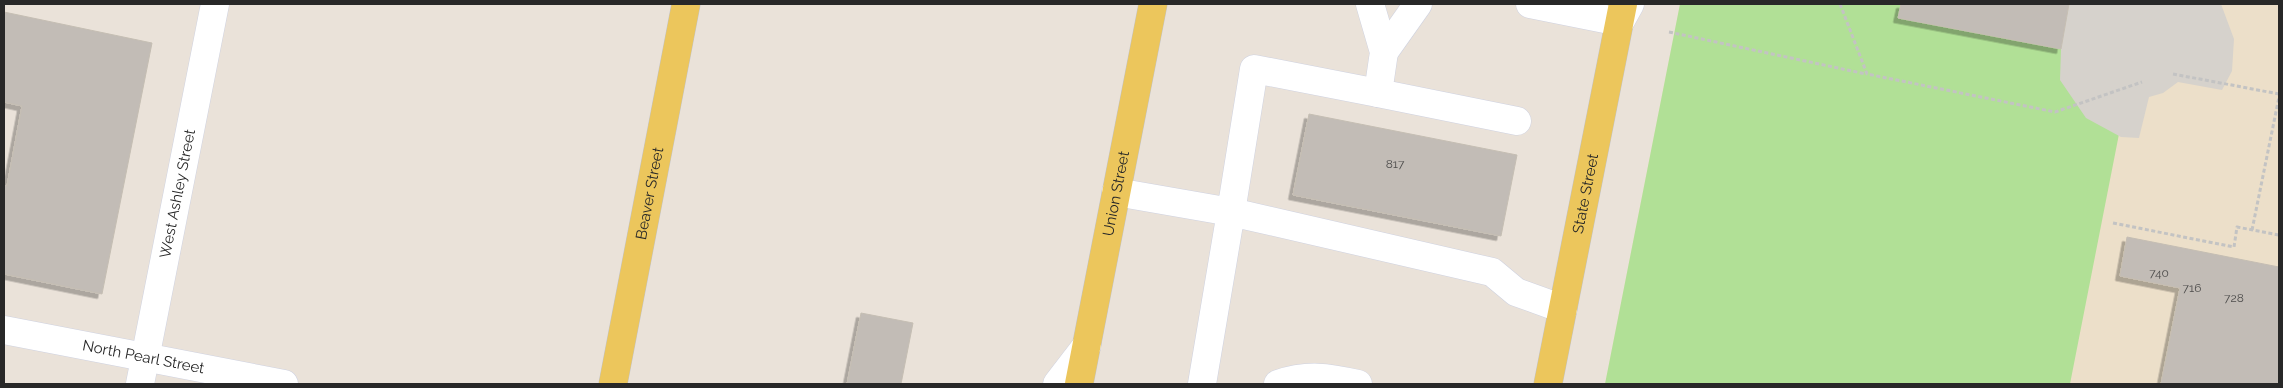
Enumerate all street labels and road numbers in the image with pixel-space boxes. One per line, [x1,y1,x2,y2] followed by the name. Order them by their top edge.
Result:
[156,128,199,260] street label: West Ashley Street
[632,146,667,241] street label: Beaver Street
[1099,149,1133,238] street label: Union Street
[1569,152,1602,235] street label: State Street
[81,336,206,377] street label: North Pearl Street

